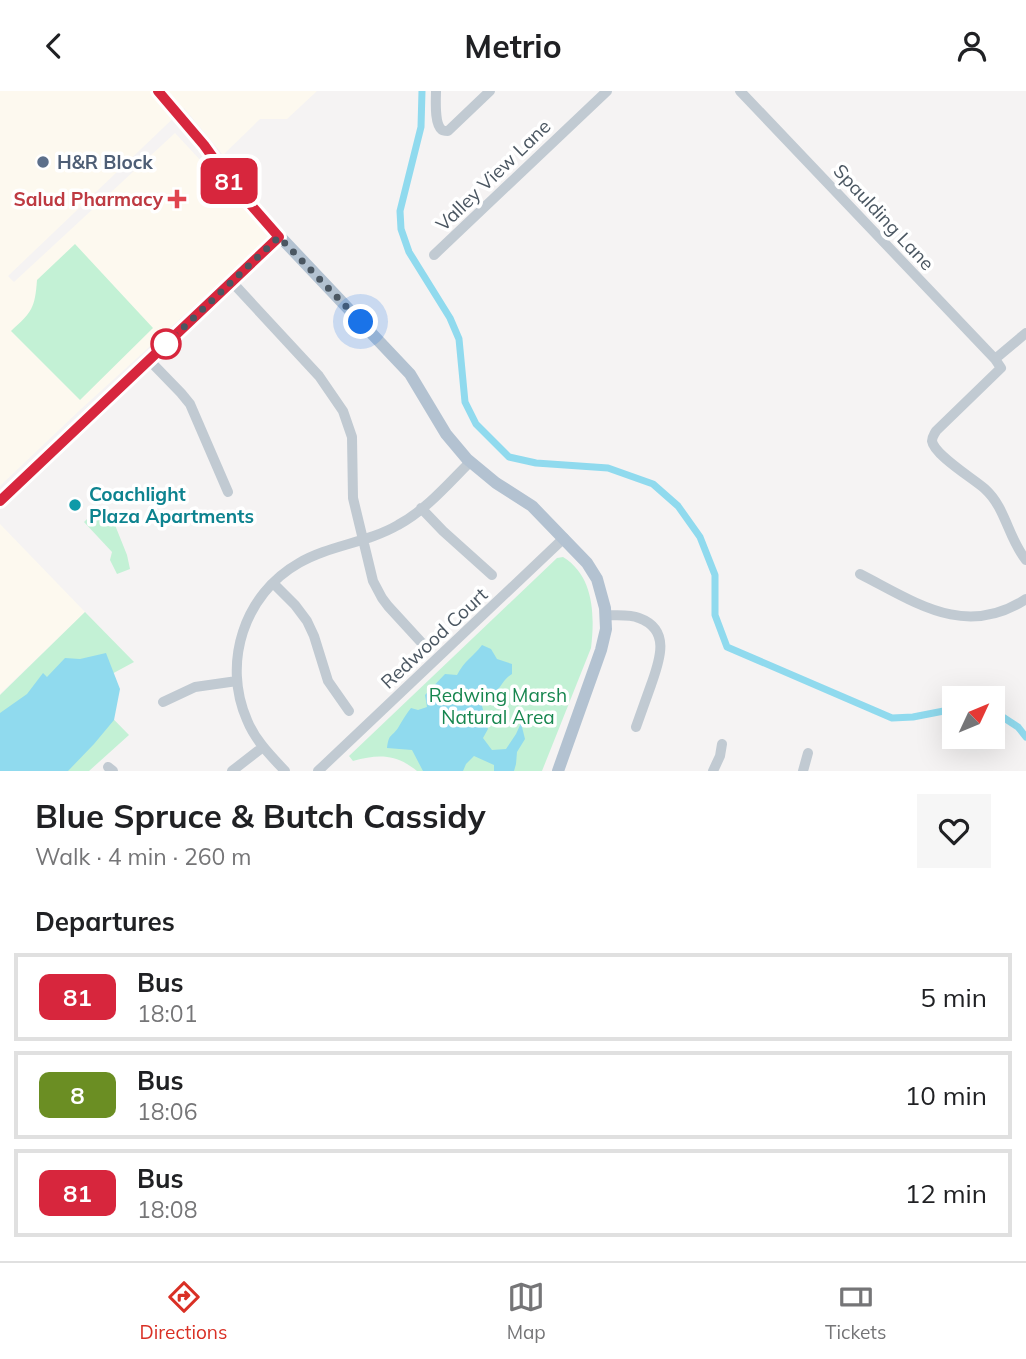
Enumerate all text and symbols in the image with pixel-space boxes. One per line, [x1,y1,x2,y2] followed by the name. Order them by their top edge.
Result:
[464,26,562,66] text: Metrio
[35,27,73,65] icon: back
[953,27,991,65] icon: person
[431,114,555,236] street label: Valley View Lane
[57,150,153,174] place label: H&R Block
[35,154,51,170] marker: H&R Block
[198,158,260,204] line badge: 81
[829,159,939,275] street label: Spaulding Lane
[215,166,243,196] text: 81
[13,187,164,211] place label: Salud Pharmacy
[169,191,185,207] marker: Salud Pharmacy
[343,304,378,339] your location
[151,329,181,359] unlabelled marker
[89,482,254,528] place label: Coachlight Plaza Apartments
[67,497,83,513] marker: Coachlight Plaza Apartments
[376,582,493,694] street label: Redwood Court
[429,683,567,729] park label: Redwing Marsh Natural Area
[942,686,1004,749] north arrow
[942,686,1005,749] map controls
[917,794,991,868] button: heart
[35,795,486,836] text: Blue Spruce & Butch Cassidy
[35,842,252,871] text: Walk · 4 min · 260 m
[35,905,175,938] text: Departures
[137,966,183,999] text: Bus
[920,981,987,1014] text: 5 min
[63,982,92,1012] text: 81
[137,999,197,1028] text: 18:01
[137,1064,183,1097] text: Bus
[905,1079,987,1112] text: 10 min
[70,1080,85,1110] text: 8
[137,1097,197,1126] text: 18:06
[137,1162,183,1195] text: Bus
[905,1177,987,1210] text: 12 min
[63,1178,92,1208] text: 81
[137,1195,197,1224] text: 18:08
[140,1278,227,1344] tab: Directions
[507,1278,546,1344] tab: Map
[825,1278,886,1344] tab: Tickets

